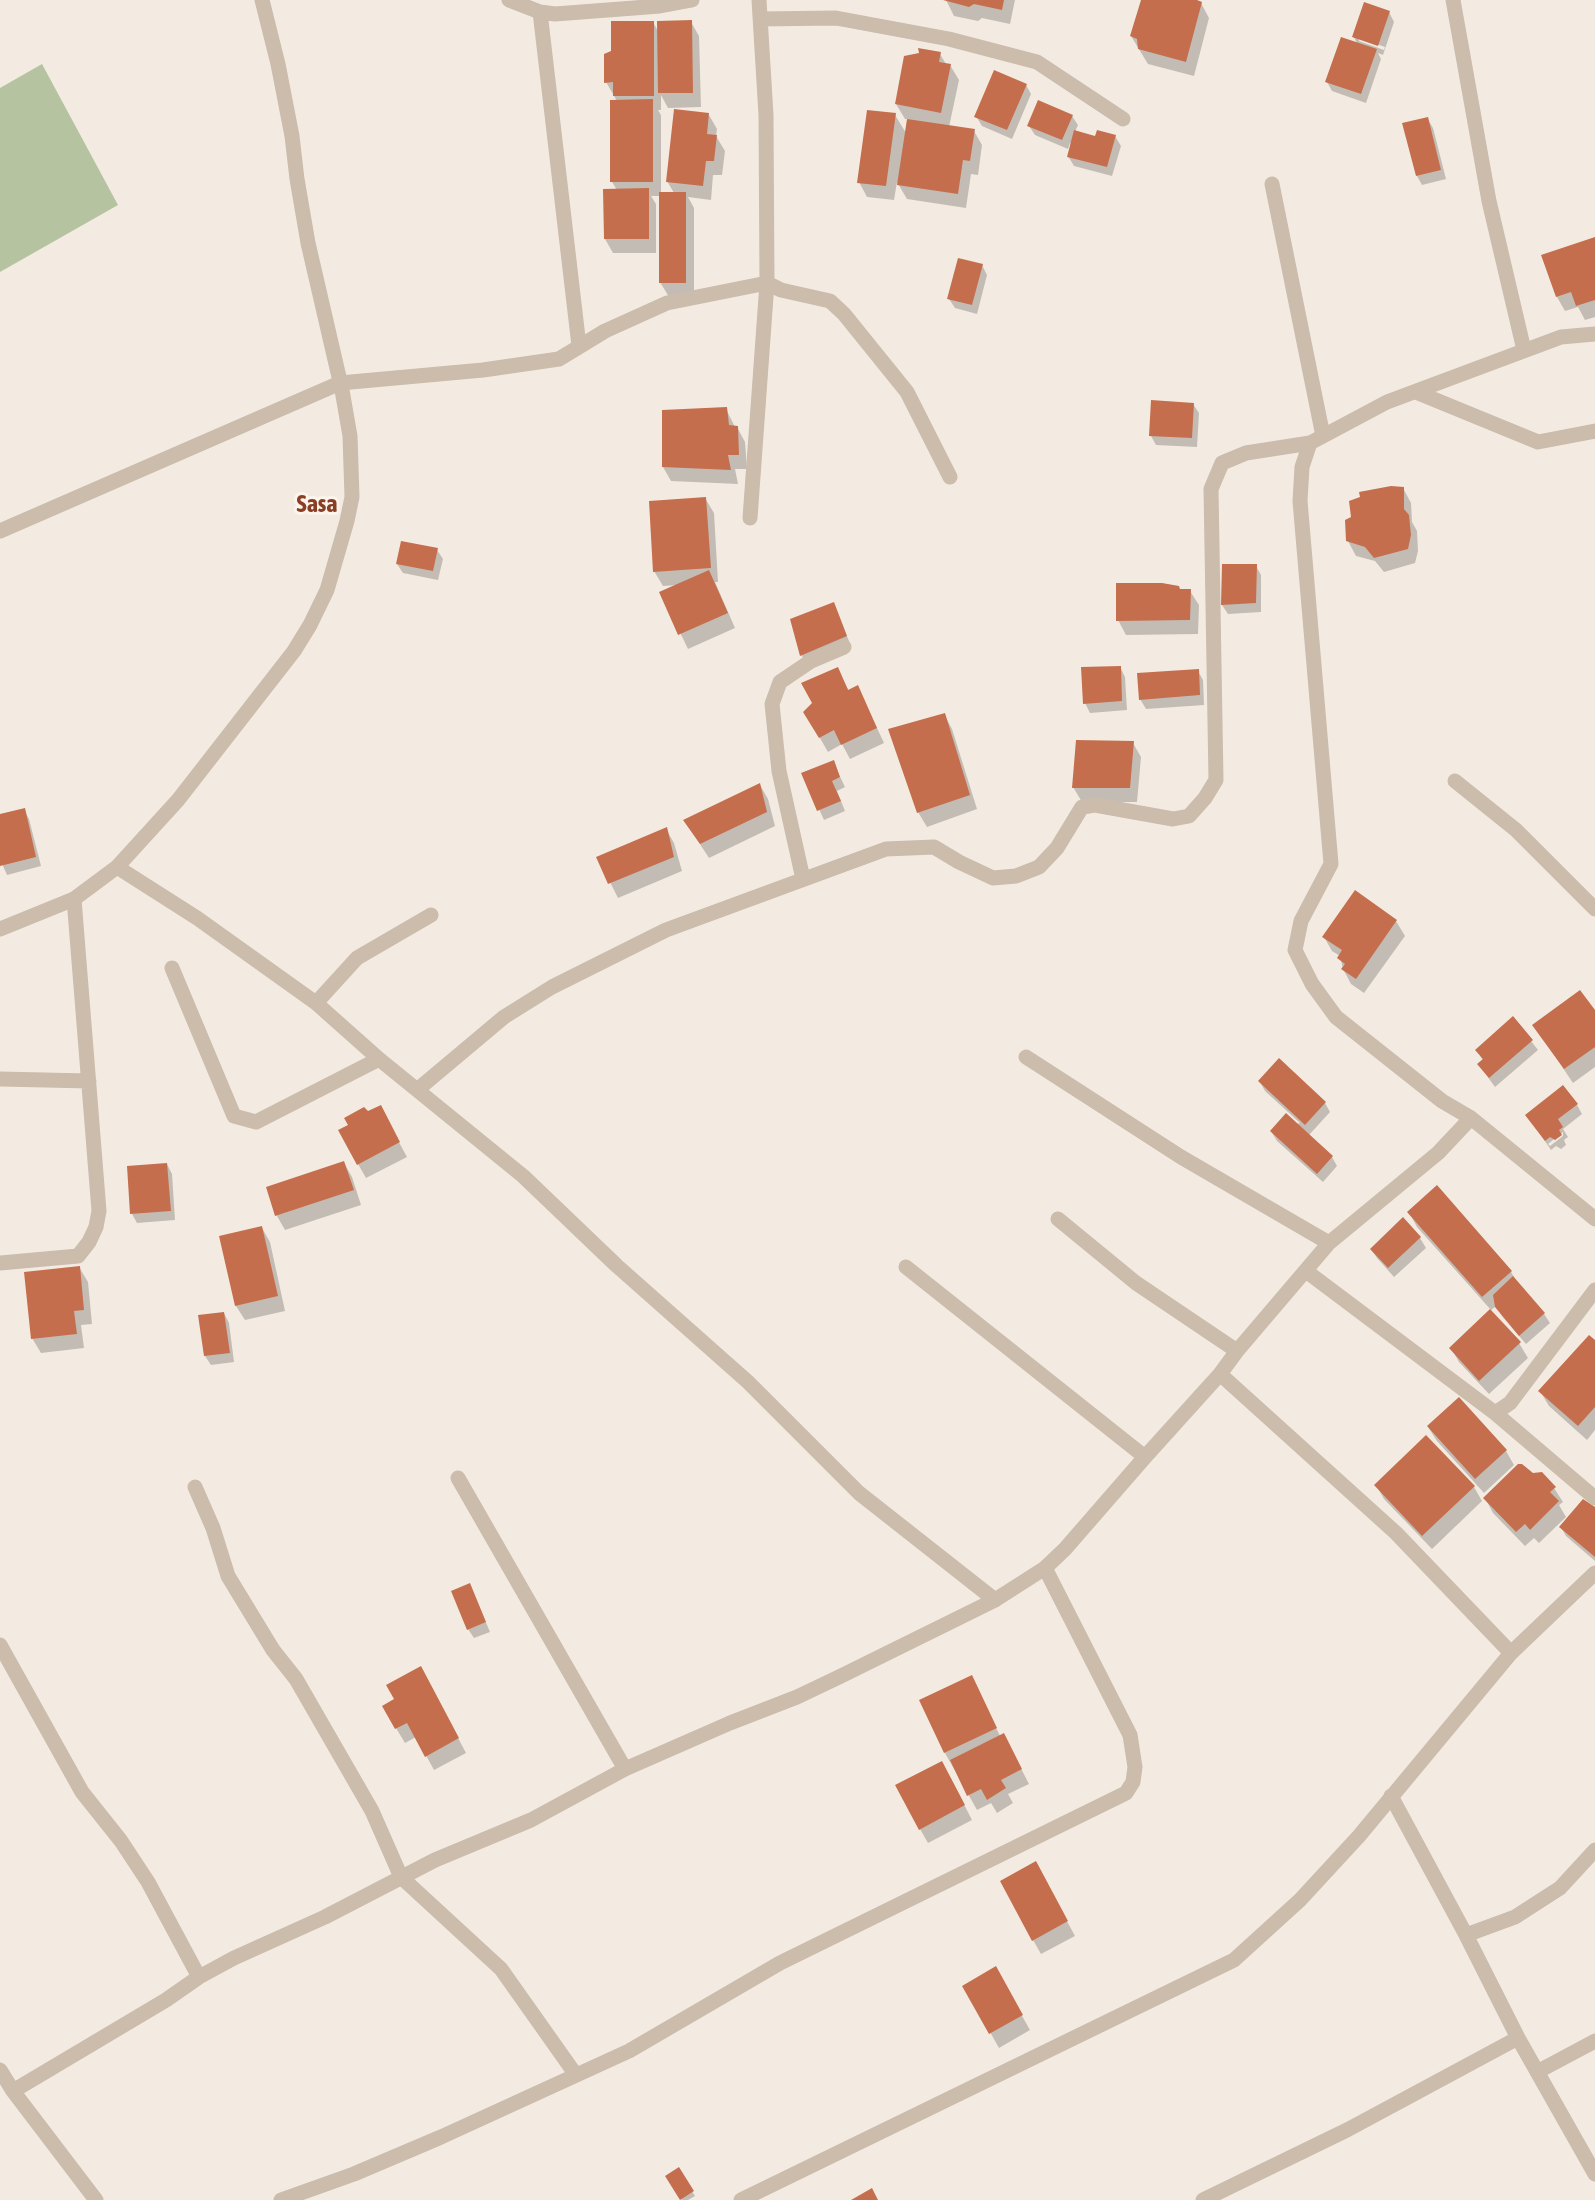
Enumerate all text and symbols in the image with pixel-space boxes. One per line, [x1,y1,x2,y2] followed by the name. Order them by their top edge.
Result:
[297,490,337,518] district label: Sasa

